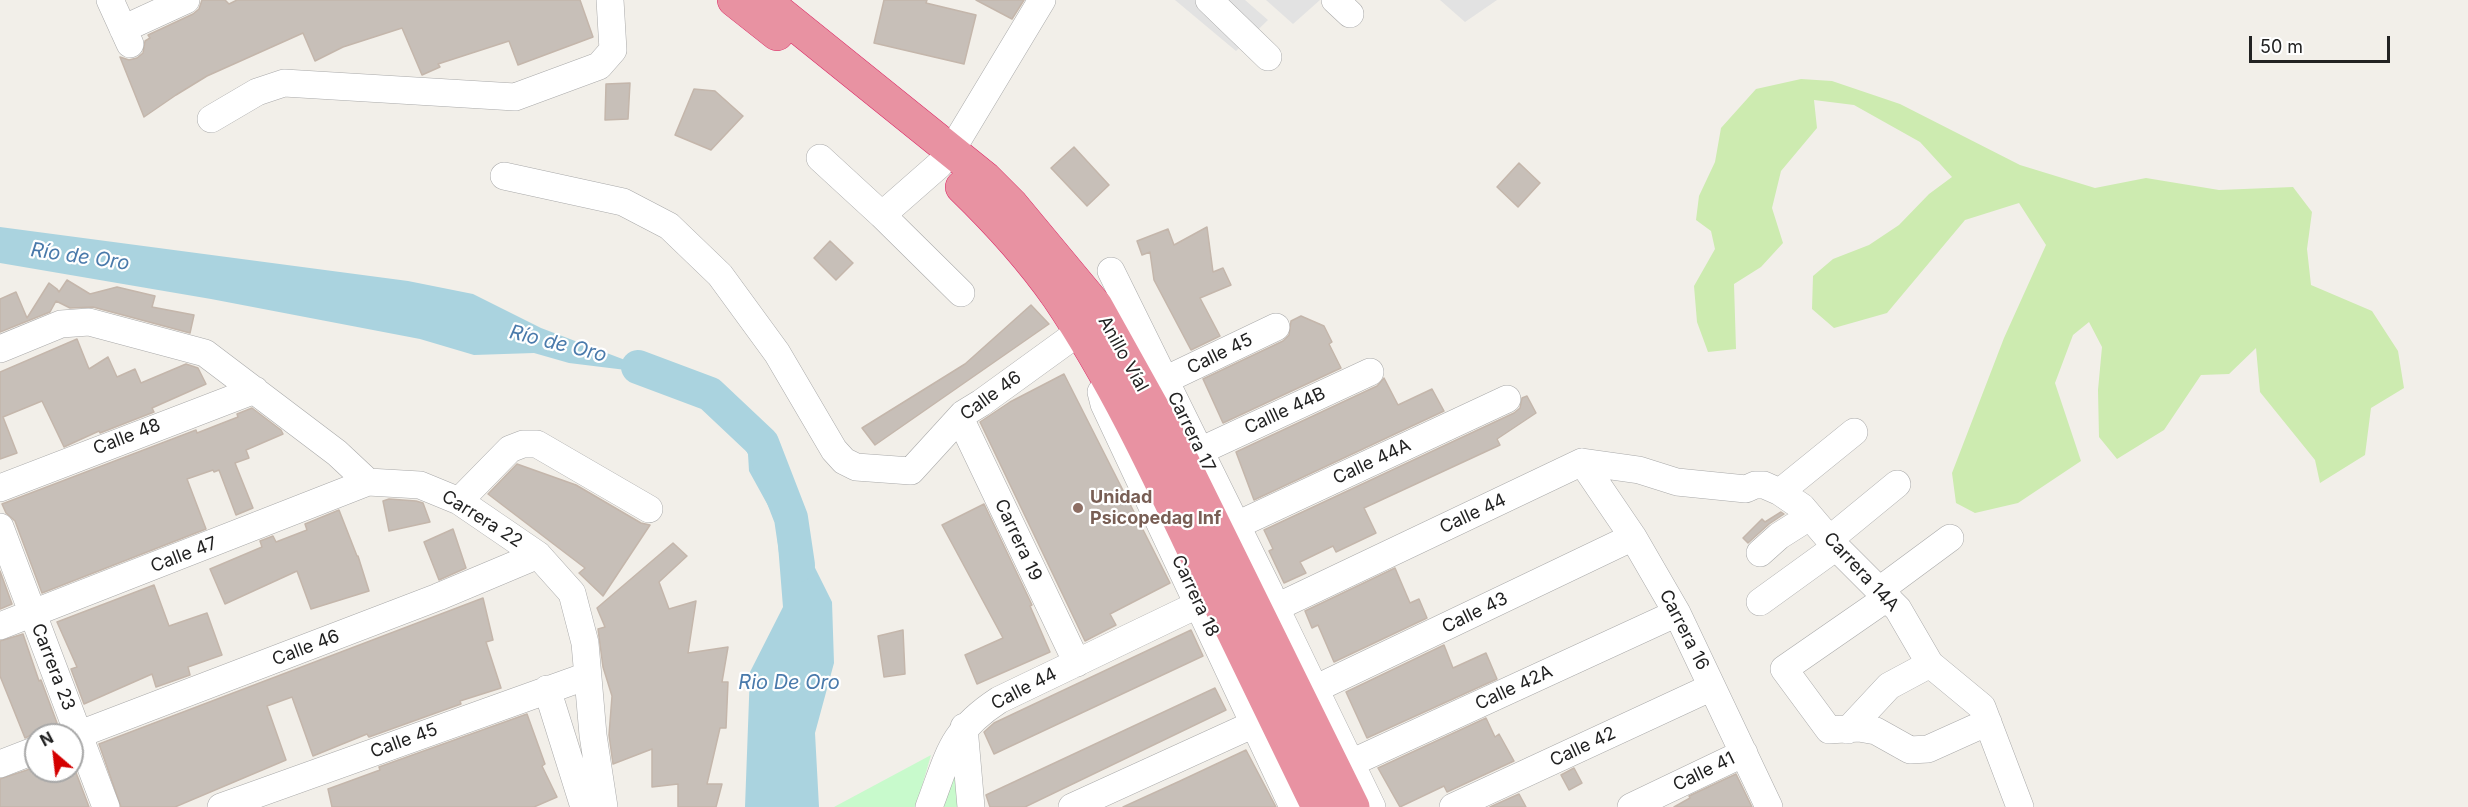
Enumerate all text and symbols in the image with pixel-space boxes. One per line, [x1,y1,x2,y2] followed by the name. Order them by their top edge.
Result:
[2252,24,2393,62] scale bar
[2260,36,2303,57] text: 50 m
[29,238,131,276] water label: Río de Oro
[1093,312,1153,396] street label: Anillo Víal
[507,320,609,368] water label: Río de Oro
[1184,329,1256,379] street label: Calle 45
[956,367,1026,425] street label: Calle 46
[1241,383,1329,439] street label: Callle 44B
[1162,388,1220,476] street label: Carrera 17
[90,414,164,460] street label: Calle 48
[1330,435,1414,489] street label: Calle 44A
[438,486,526,552] street label: Carrera 22
[1090,487,1221,530] place label: Unidad Psicopedag Inf
[1436,489,1510,539] street label: Calle 44
[990,496,1046,584] street label: Carrera 19
[1071,501,1085,515] marker: Unidad Psicopedag Inf
[1819,528,1903,616] street label: Carrera 14A
[148,532,220,578] street label: Calle 47
[1167,552,1223,640] street label: Carrera 18
[1654,586,1714,674] street label: Carrera 16
[1439,588,1511,638] street label: Calle 43
[27,620,79,714] street label: Carrera 23
[269,625,343,671] street label: Calle 46
[1472,661,1556,715] street label: Calle 42A
[988,663,1060,715] street label: Calle 44
[738,671,840,695] water label: Rio De Oro
[367,719,441,763] street label: Calle 45
[1547,722,1619,772] street label: Calle 42
[24,723,84,783] north arrow
[36,727,57,751] text: N
[1670,748,1738,796] street label: Calle 41

